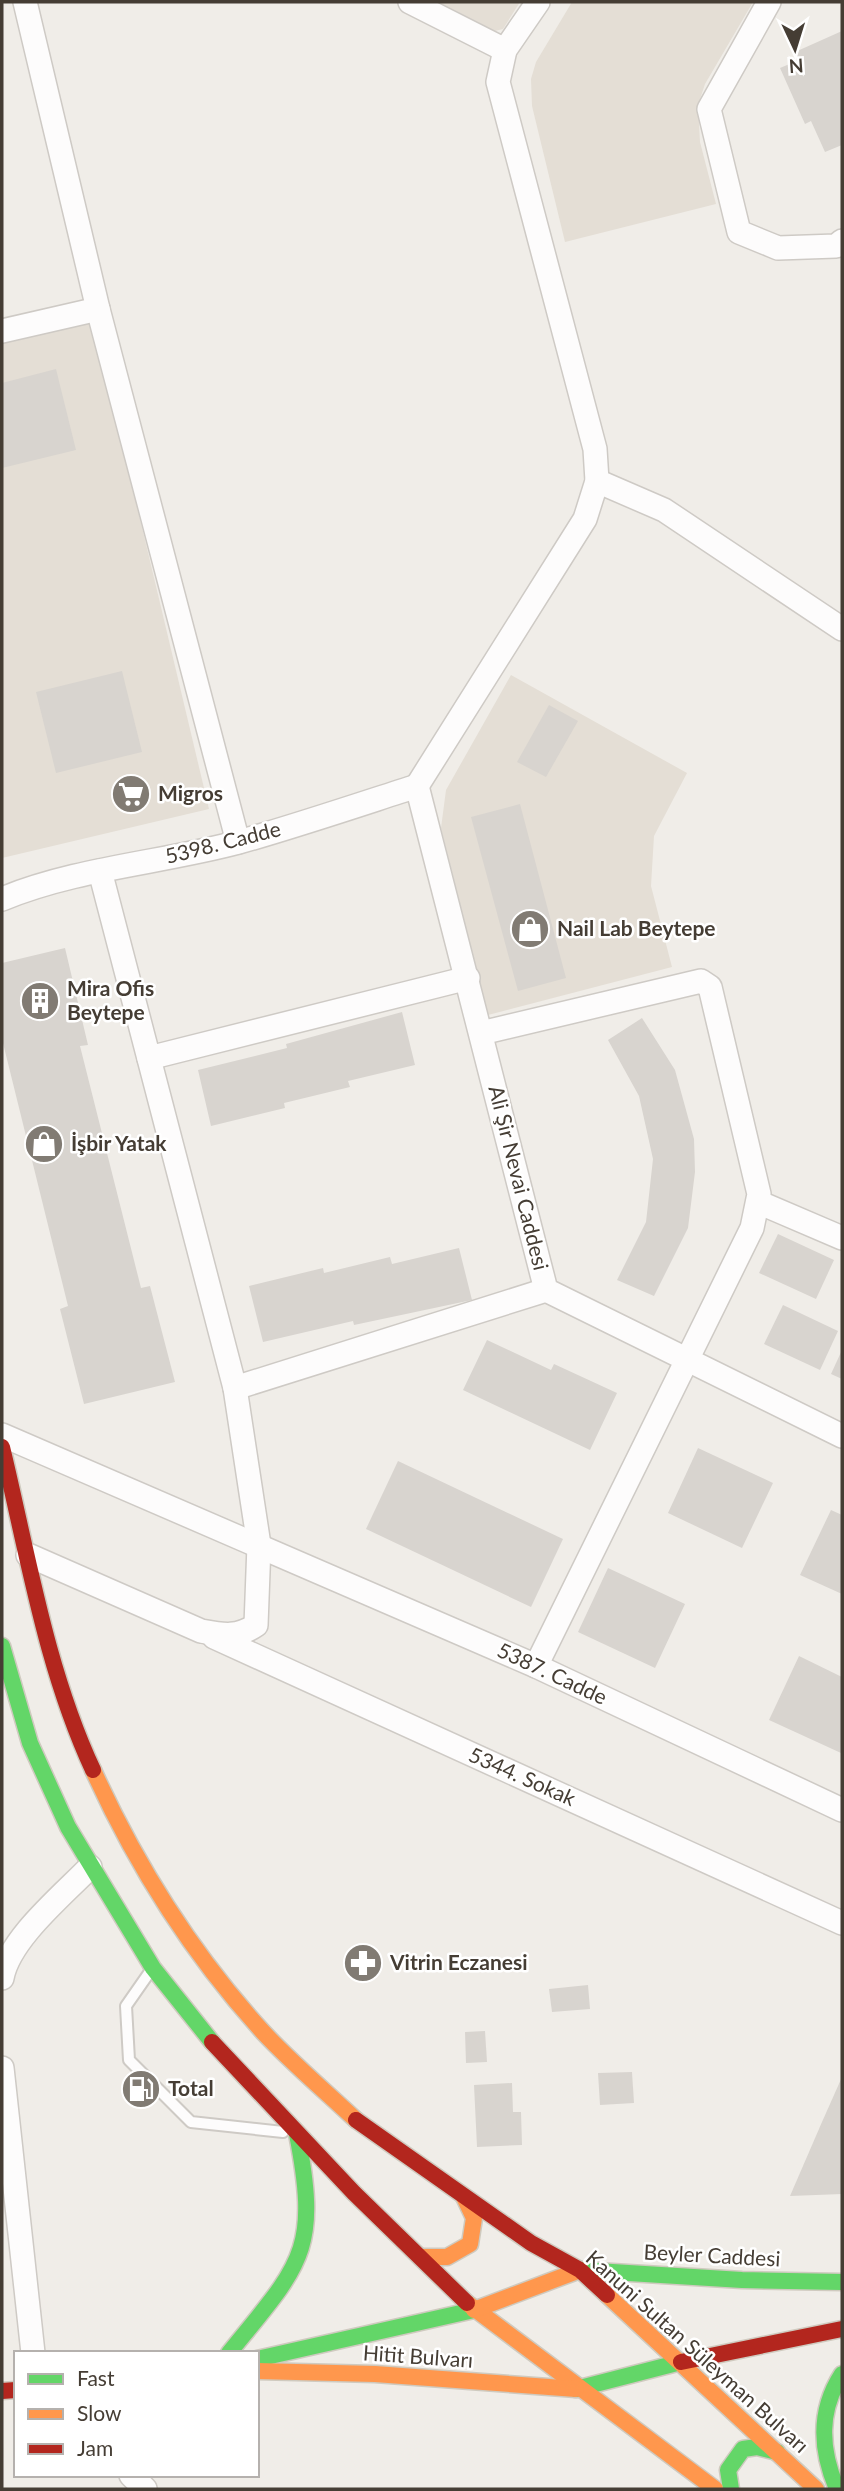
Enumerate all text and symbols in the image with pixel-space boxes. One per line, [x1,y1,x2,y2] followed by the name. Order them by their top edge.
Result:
[760,14,830,84] north arrow
[788,54,804,78] text: N
[110,773,152,815] supermarket icon: Migros
[158,780,223,805] place label: Migros
[162,815,283,868] street label: 5398. Cadde
[509,908,551,950] shop icon: Nail Lab Beytepe
[557,915,716,940] place label: Nail Lab Beytepe
[67,975,154,1024] place label: Mira Ofis Beytepe
[19,980,61,1022] building icon: Mira Ofis Beytepe
[484,1083,555,1273] street label: Ali Şir Nevai Caddesi
[23,1123,65,1165] shop icon: İşbir Yatak
[71,1130,167,1155] place label: İşbir Yatak
[494,1636,611,1709] street label: 5387. Cadde
[465,1741,580,1810] street label: 5344. Sokak
[342,1942,384,1984] pharmacy icon: Vitrin Eczanesi
[389,1949,528,1974] place label: Vitrin Eczanesi
[120,2068,162,2110] fuel station icon: Total
[168,2075,214,2100] place label: Total
[643,2238,781,2271] street label: Beyler Caddesi
[582,2244,814,2457] street label: Kanuni Sultan Süleyman Bulvarı
[362,2339,474,2372] street label: Hitit Bulvarı
[14,2351,259,2477] legend
[77,2365,115,2390] text: Fast
[77,2400,122,2425] text: Slow
[77,2435,113,2460] text: Jam

